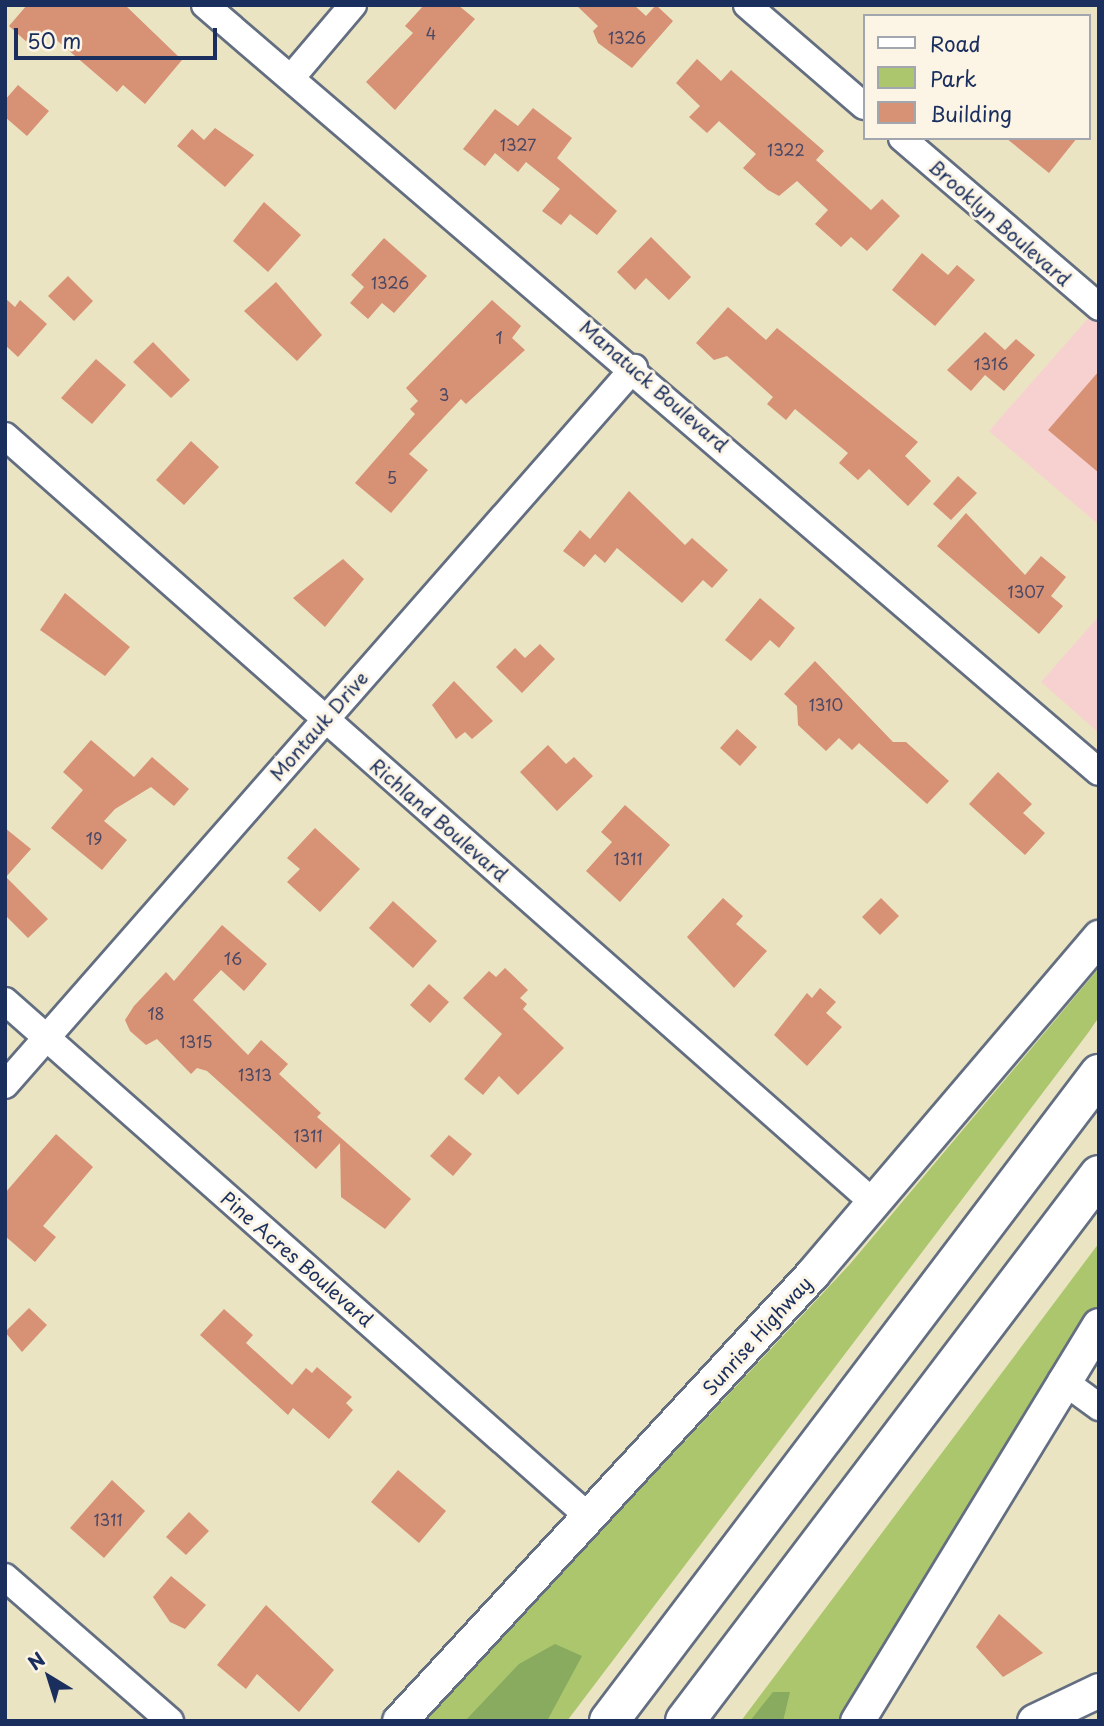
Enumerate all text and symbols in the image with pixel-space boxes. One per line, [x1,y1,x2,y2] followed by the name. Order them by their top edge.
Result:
[18,14,220,58] scale bar
[862,14,1090,140] legend
[426,23,436,43] house number: 4
[27,24,81,56] text: 50 m
[608,27,646,47] house number: 1326
[930,27,981,59] text: Road
[930,62,977,94] text: Park
[930,97,1012,129] text: Building
[500,134,536,154] house number: 1327
[767,139,805,159] house number: 1322
[924,155,1076,291] street label: Brooklyn Boulevard
[371,272,409,292] house number: 1326
[575,315,733,457] street label: Manatuck Boulevard
[495,327,503,347] house number: 1
[974,353,1008,373] house number: 1316
[439,384,449,404] house number: 3
[387,467,397,487] house number: 5
[1007,581,1045,601] house number: 1307
[265,667,373,785] street label: Montauk Drive
[809,694,843,714] house number: 1310
[365,754,513,886] street label: Richland Boulevard
[86,828,102,848] house number: 19
[614,848,642,868] house number: 1311
[224,948,242,968] house number: 16
[147,1003,165,1023] house number: 18
[179,1031,213,1051] house number: 1315
[238,1064,272,1084] house number: 1313
[294,1125,322,1145] house number: 1311
[216,1187,378,1331] street label: Pine Acres Boulevard
[697,1272,817,1400] street label: Sunrise Highway
[94,1509,122,1529] house number: 1311
[14,1642,84,1712] north arrow
[22,1645,51,1676] text: N

